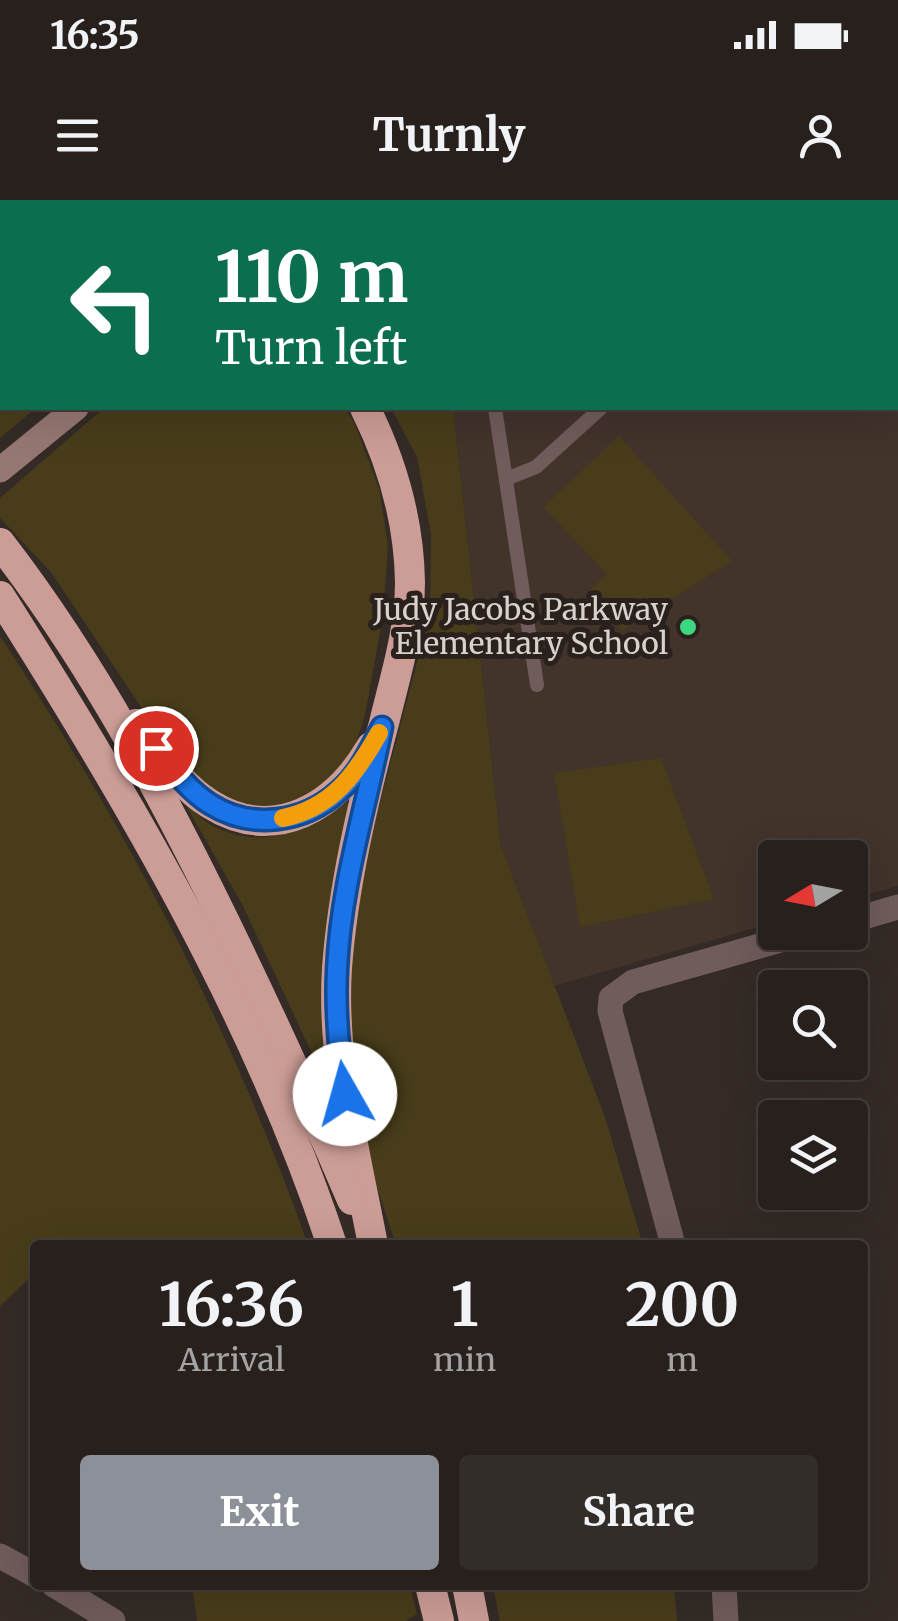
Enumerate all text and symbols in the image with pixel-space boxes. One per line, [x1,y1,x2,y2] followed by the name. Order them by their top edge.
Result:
[50,12,140,59] text: 16:35
[372,107,526,163] text: Turnly
[50,108,105,163] icon: menu
[793,108,848,163] icon: person
[215,233,408,321] text: 110 m
[50,240,180,370] icon: left
[215,320,407,376] text: Turn left
[372,590,669,662] place label: Judy Jacobs Parkway Elementary School
[677,616,699,638] marker: Judy Jacobs Parkway Elementary School
[114,706,199,791] pin
[129,721,184,776] icon: arrive
[758,840,868,950] north arrow
[758,840,868,1210] map controls
[758,970,868,1080] button: search
[293,1042,397,1146] position arrow
[758,1100,868,1210] button: layers
[159,1267,304,1342] text: 16:36
[451,1267,479,1342] text: 1
[625,1267,739,1342] text: 200
[178,1340,285,1380] text: Arrival
[433,1340,496,1380] text: min
[666,1340,698,1380] text: m
[80,1455,439,1570] button: Exit
[459,1455,818,1570] button: Share

